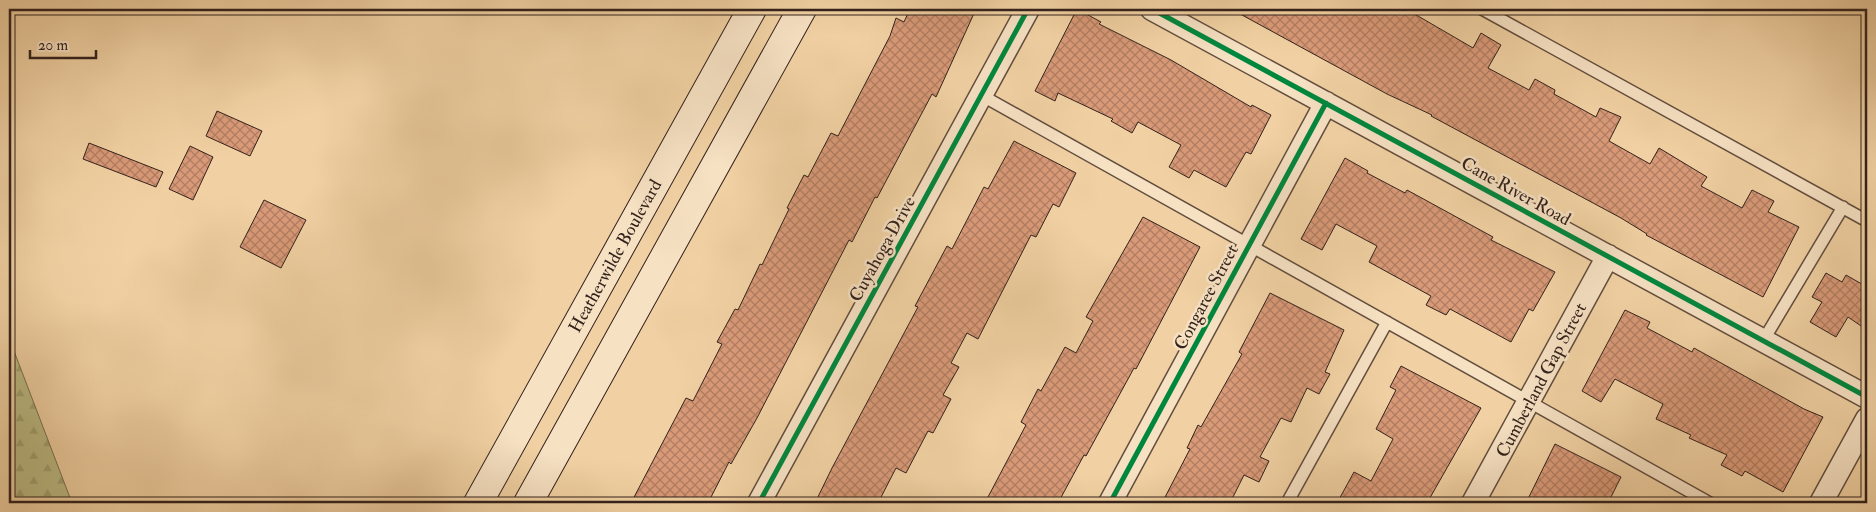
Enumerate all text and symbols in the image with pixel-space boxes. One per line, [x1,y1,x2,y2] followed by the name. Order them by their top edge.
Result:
[30,28,96,60] scale bar
[38,36,68,55] text: 20 m
[1457,152,1575,231] street label: Cane River Road
[564,175,667,337] street label: Heatherwilde Boulevard
[844,192,921,306] street label: Cuyahoga Drive
[1169,240,1244,354] street label: Congaree Street
[1491,299,1592,462] street label: Cumberland Gap Street

